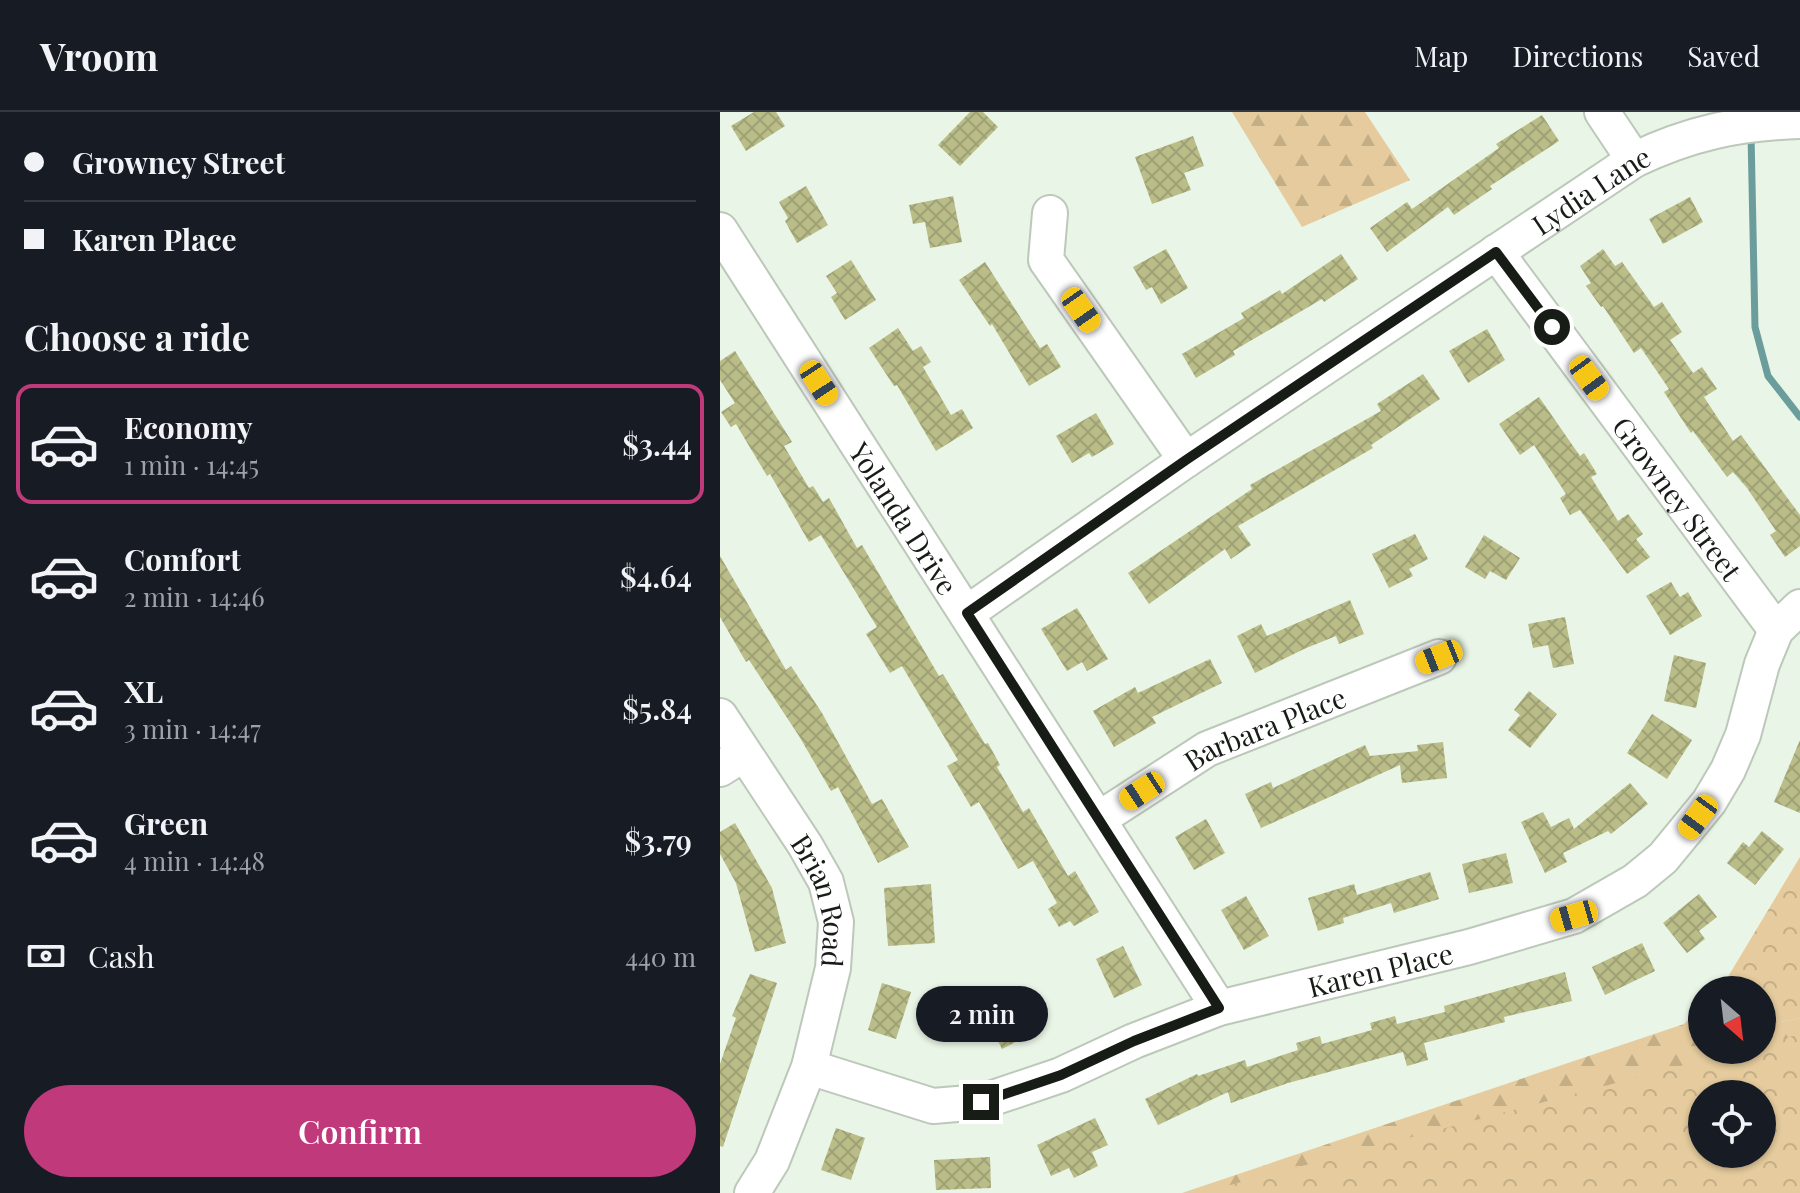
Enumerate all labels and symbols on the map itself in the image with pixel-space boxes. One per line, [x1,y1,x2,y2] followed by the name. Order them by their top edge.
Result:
[1524,137,1656,242] street label: Lydia Lane
[1057,283,1105,337] car
[1534,309,1570,345] route start
[1565,352,1613,404] car
[796,356,842,410] car
[1605,409,1752,588] street label: Growney Street
[842,434,967,601] street label: Yolanda Drive
[1412,637,1466,677] car
[1176,678,1351,778] street label: Barbara Place
[1115,768,1169,814] car
[1674,791,1722,843] car
[784,826,854,969] street label: Brian Road
[1548,898,1600,934] car
[1304,933,1456,1004] street label: Karen Place
[1688,976,1776,1064] north arrow
[915,986,1047,1042] callout: 2 min
[963,1084,999,1120] route end

